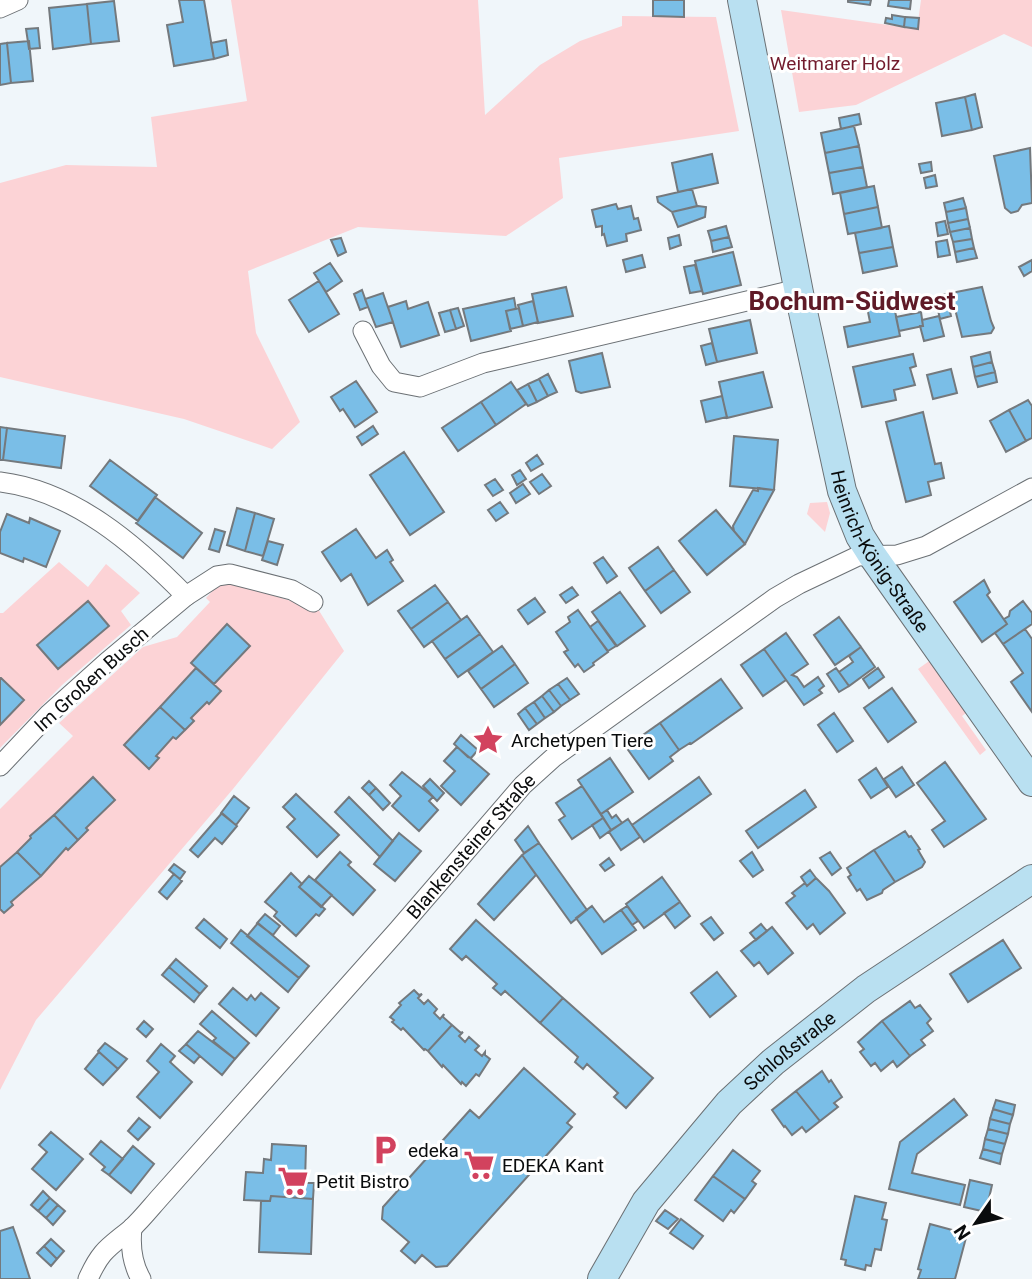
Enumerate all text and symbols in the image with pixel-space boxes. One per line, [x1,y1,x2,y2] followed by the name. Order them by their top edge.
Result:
[770,52,900,75] park label: Weitmarer Holz
[748,286,956,316] district label: Bochum-Südwest
[826,468,934,637] street label: Heinrich-König-Straße
[30,622,153,737] street label: Im Großen Busch
[471,723,505,757] place icon: Archetypen Tiere
[511,729,653,752] place label: Archetypen Tiere
[402,769,540,924] street label: Blankensteiner Straße
[739,1006,840,1095] street label: Schloßstraße
[368,1133,402,1167] parking icon: edeka
[408,1139,459,1162] place label: edeka
[462,1148,496,1182] supermarket icon: EDEKA Kant
[502,1154,604,1177] place label: EDEKA Kant
[276,1164,310,1198] supermarket icon: Petit Bistro
[316,1170,409,1193] place label: Petit Bistro
[941,1188,1011,1258] north arrow
[949,1220,976,1244] text: N

